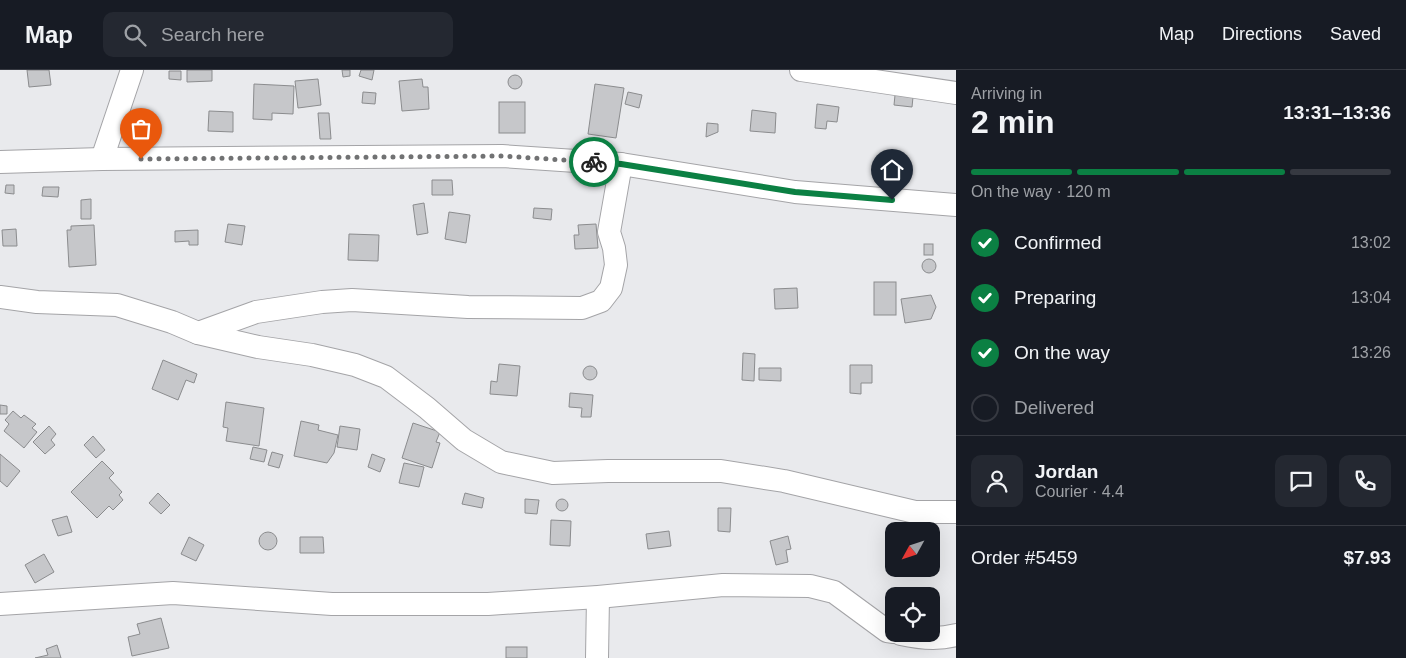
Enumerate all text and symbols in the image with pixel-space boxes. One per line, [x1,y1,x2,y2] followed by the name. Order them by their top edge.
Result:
[103,12,453,57] search box
[25,21,73,48] text: Map
[121,21,149,49] icon: search
[161,24,265,45] text: Search here
[1159,24,1194,44] text: Map
[1222,24,1302,44] text: Directions
[1330,24,1381,44] text: Saved
[971,85,1042,102] text: Arriving in
[1283,102,1391,123] text: 13:31–13:36
[971,104,1055,140] text: 2 min
[120,108,162,159] pin
[127,115,155,143] icon: bag
[569,137,619,187] courier
[580,148,608,176] icon: bike
[871,149,913,200] pin
[878,156,906,184] icon: home
[971,183,1111,200] text: On the way · 120 m
[971,229,999,257] icon: check
[1014,232,1102,253] text: Confirmed
[1351,234,1391,251] text: 13:02
[971,284,999,312] icon: check
[1014,287,1096,308] text: Preparing
[1351,289,1391,306] text: 13:04
[971,339,999,367] icon: check
[1014,342,1110,363] text: On the way
[1351,344,1391,361] text: 13:26
[1014,397,1094,418] text: Delivered
[971,455,1023,507] button: person
[1275,455,1327,507] button: chat
[1339,455,1391,507] button: phone
[1035,461,1098,482] text: Jordan
[1035,483,1124,500] text: Courier · 4.4
[885,522,940,578] north arrow
[885,522,940,642] map controls
[971,547,1078,568] text: Order #5459
[1343,547,1391,568] text: $7.93
[885,587,940,642] button: locate

